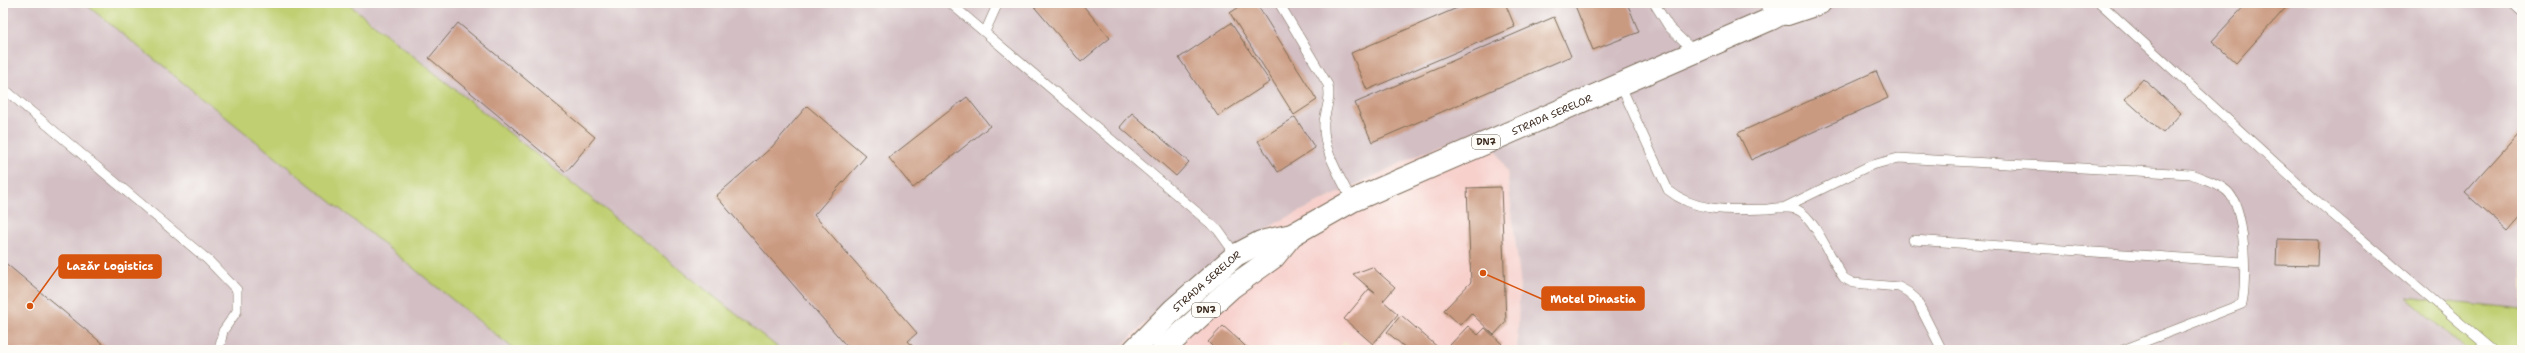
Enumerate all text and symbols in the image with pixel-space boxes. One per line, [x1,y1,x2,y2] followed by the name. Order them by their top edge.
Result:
[1510,92,1594,138] street label: STRADA SERELOR
[1472,135,1500,149] road number: DN7
[1170,248,1243,315] street label: STRADA SERELOR
[59,255,161,278] callout: Lazăr Logistics
[67,259,154,274] text: Lazăr Logistics
[1542,287,1644,310] callout: Motel Dinastia
[1550,292,1636,307] text: Motel Dinastia
[1192,303,1220,317] road number: DN7

